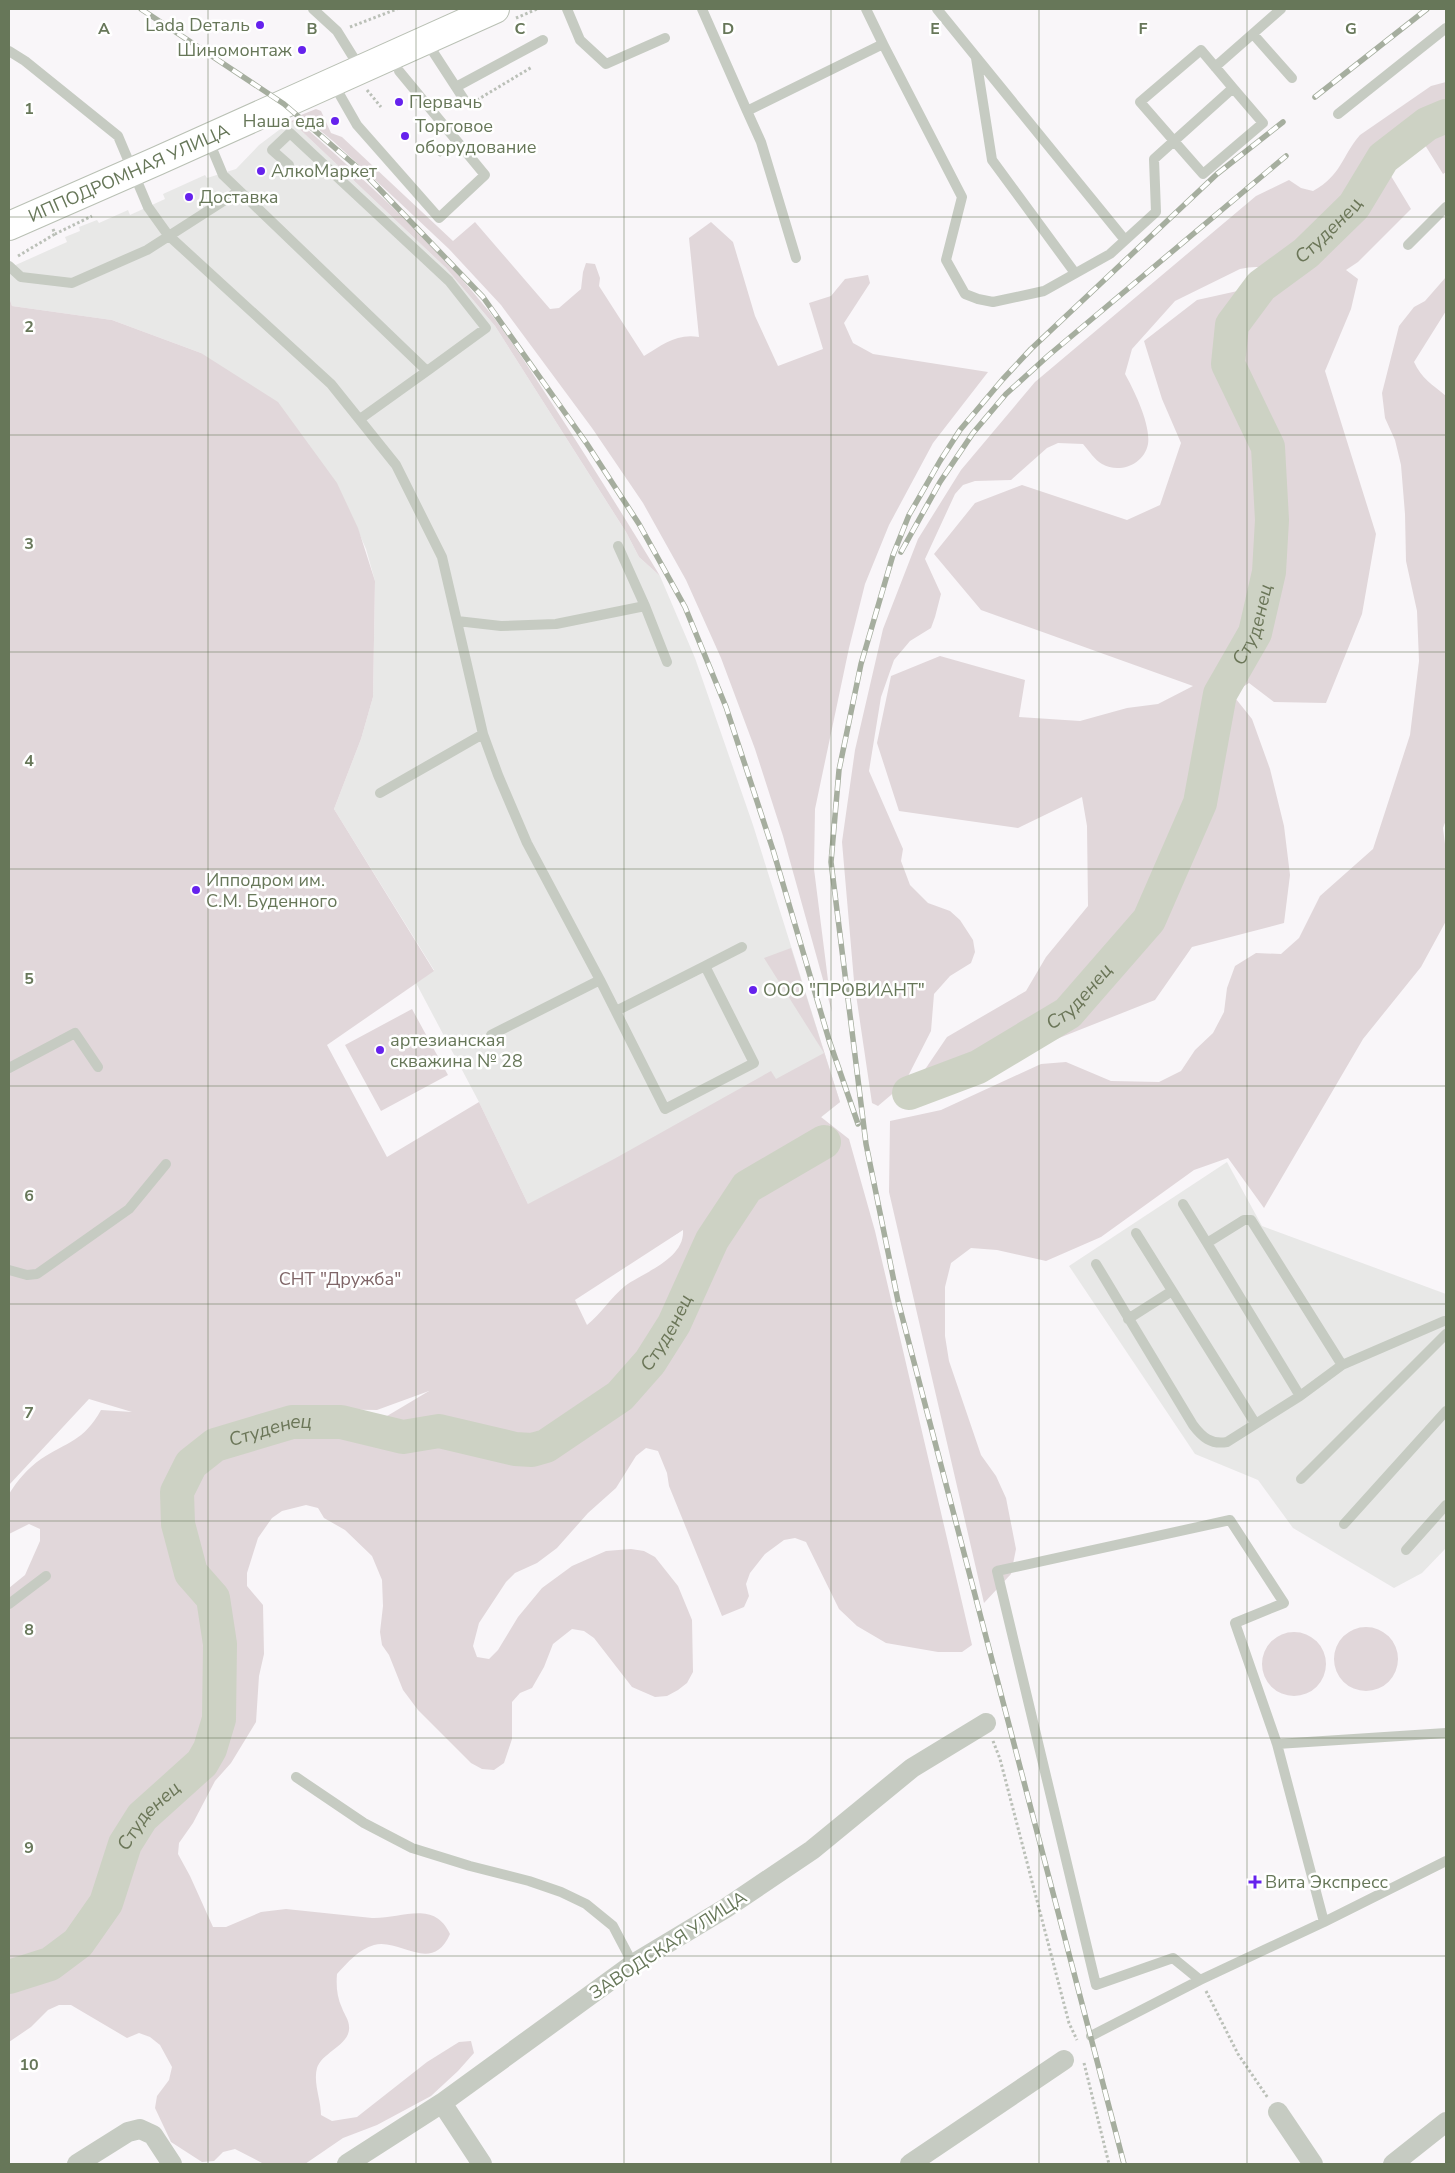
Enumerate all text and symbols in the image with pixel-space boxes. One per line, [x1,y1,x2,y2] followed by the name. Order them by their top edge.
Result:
[145,13,250,37] place label: Lada Dеталь
[98,18,110,40] text: A
[306,18,318,40] text: B
[515,18,526,40] text: C
[722,18,734,40] text: D
[930,18,940,40] text: E
[1139,18,1148,40] text: F
[1345,18,1357,40] text: G
[254,19,266,31] marker: Lada Dеталь
[177,38,293,62] place label: Шиномонтаж
[296,44,308,56] marker: Шиномонтаж
[409,90,482,114] place label: Первачь
[393,96,405,108] marker: Первачь
[24,98,34,120] text: 1
[243,109,325,133] place label: Наша еда
[415,114,537,159] place label: Торговое оборудование
[329,115,341,127] marker: Наша еда
[25,118,233,228] street label: ИППОДРОМНАЯ УЛИЦА
[399,130,411,142] marker: Торговое оборудование
[271,159,377,183] place label: АлкоМаркет
[255,165,267,177] marker: АлкоМаркет
[199,185,278,209] place label: Доставка
[183,191,195,203] marker: Доставка
[1289,193,1369,270] water label: Студенец
[24,316,34,338] text: 2
[24,533,34,555] text: 3
[1226,581,1279,670] water label: Студенец
[24,750,34,772] text: 4
[206,868,337,913] place label: Ипподром им. С.М. Буденного
[190,884,202,896] marker: Ипподром им. С.М. Буденного
[1041,958,1119,1036] water label: Студенец
[24,968,34,990] text: 5
[763,978,925,1002] place label: ООО "ПРОВИАНТ"
[747,984,759,996] marker: ООО "ПРОВИАНТ"
[390,1028,523,1073] place label: артезианская скважина № 28
[374,1044,386,1056] marker: артезианская скважина № 28
[24,1185,34,1207] text: 6
[279,1267,401,1291] park label: СНТ "Дружба"
[634,1290,699,1377] water label: Студенец
[24,1402,34,1424] text: 7
[226,1409,312,1453] water label: Студенец
[24,1619,34,1641] text: 8
[111,1775,186,1856] water label: Студенец
[24,1837,34,1859] text: 9
[1265,1870,1389,1894] place label: Вита Экспресс
[1249,1876,1261,1888] marker: Вита Экспресс
[585,1885,751,2005] street label: ЗАВОДСКАЯ УЛИЦА
[19,2054,39,2076] text: 10

